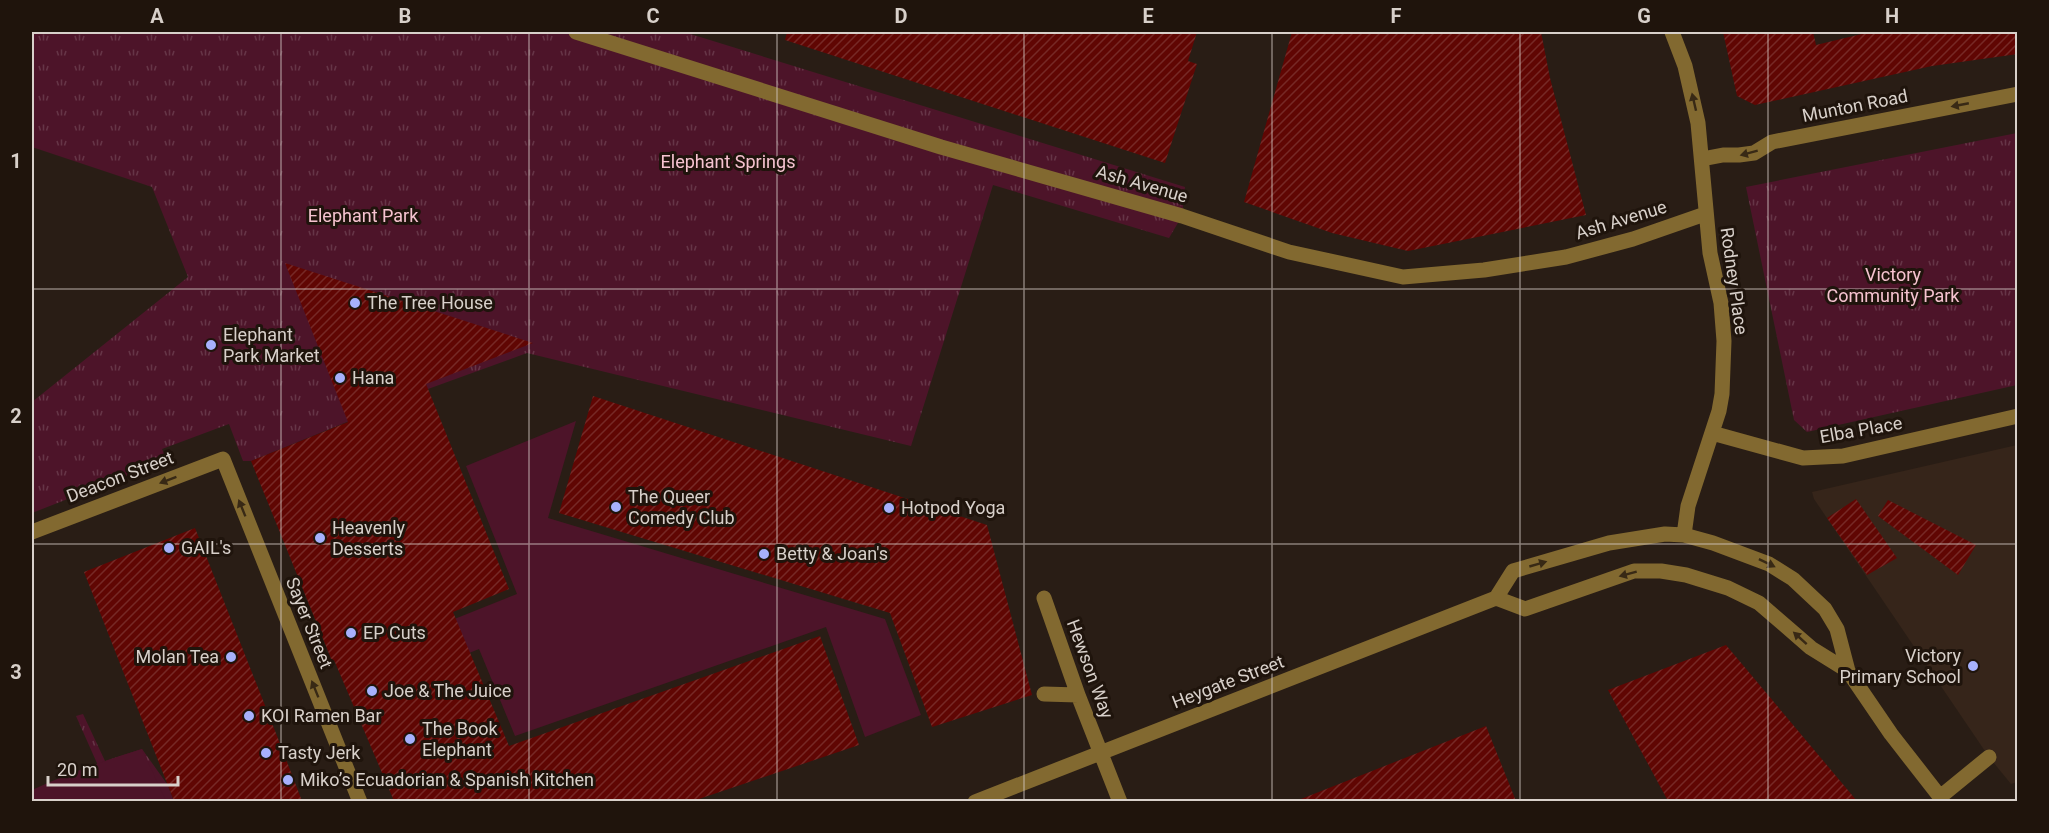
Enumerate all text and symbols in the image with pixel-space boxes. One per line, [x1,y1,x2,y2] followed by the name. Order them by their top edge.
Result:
[150,4,164,28] text: A
[399,4,411,28] text: B
[646,4,660,28] text: C
[895,4,908,28] text: D
[1142,4,1154,28] text: E
[1391,4,1402,28] text: F
[1637,4,1651,28] text: G
[1885,4,1899,28] text: H
[1800,85,1910,126] street label: Munton Road
[1688,92,1698,111] one-way arrow
[1950,101,1969,110] one-way arrow
[1740,148,1758,158] one-way arrow
[10,149,22,173] text: 1
[661,151,795,172] park label: Elephant Springs
[1094,160,1190,207] street label: Ash Avenue
[1573,196,1669,243] street label: Ash Avenue
[308,205,419,226] park label: Elephant Park
[1717,226,1752,336] street label: Rodney Place
[1827,264,1960,306] park label: Victory Community Park
[367,292,493,313] place label: The Tree House
[348,296,362,310] marker: The Tree House
[223,324,320,366] place label: Elephant Park Market
[204,338,218,352] marker: Elephant Park Market
[352,367,394,388] place label: Hana
[333,371,347,385] marker: Hana
[10,404,22,428] text: 2
[1818,412,1904,447] street label: Elba Place
[63,446,176,507] street label: Deacon Street
[159,475,177,485] one-way arrow
[628,486,735,528] place label: The Queer Comedy Club
[901,497,1005,518] place label: Hotpod Yoga
[237,498,247,516] one-way arrow
[609,500,623,514] marker: The Queer Comedy Club
[882,501,896,515] marker: Hotpod Yoga
[332,517,406,559] place label: Heavenly Desserts
[313,531,327,545] marker: Heavenly Desserts
[181,537,231,558] place label: GAIL's
[162,541,176,555] marker: GAIL's
[776,543,888,564] place label: Betty & Joan's
[757,547,771,561] marker: Betty & Joan's
[1529,559,1547,568] one-way arrow
[1759,559,1776,568] one-way arrow
[1619,570,1637,579] one-way arrow
[282,574,337,672] street label: Sayer Street
[1063,616,1118,722] street label: Hewson Way
[363,622,426,643] place label: EP Cuts
[344,626,358,640] marker: EP Cuts
[1792,631,1807,645] one-way arrow
[1839,645,1961,687] place label: Victory Primary School
[136,646,219,667] place label: Molan Tea
[224,650,238,664] marker: Molan Tea
[1169,651,1287,712] street label: Heygate Street
[1966,659,1980,673] marker: Victory Primary School
[10,660,22,684] text: 3
[310,679,320,697] one-way arrow
[384,680,511,701] place label: Joe & The Juice
[365,684,379,698] marker: Joe & The Juice
[261,705,382,726] place label: KOI Ramen Bar
[242,709,256,723] marker: KOI Ramen Bar
[422,718,498,760] place label: The Book Elephant
[403,732,417,746] marker: The Book Elephant
[278,742,361,763] place label: Tasty Jerk
[259,746,273,760] marker: Tasty Jerk
[48,749,178,787] scale bar
[57,759,97,780] text: 20 m
[300,769,594,790] place label: Miko’s Ecuadorian & Spanish Kitchen
[281,773,295,787] marker: Miko’s Ecuadorian & Spanish Kitchen

